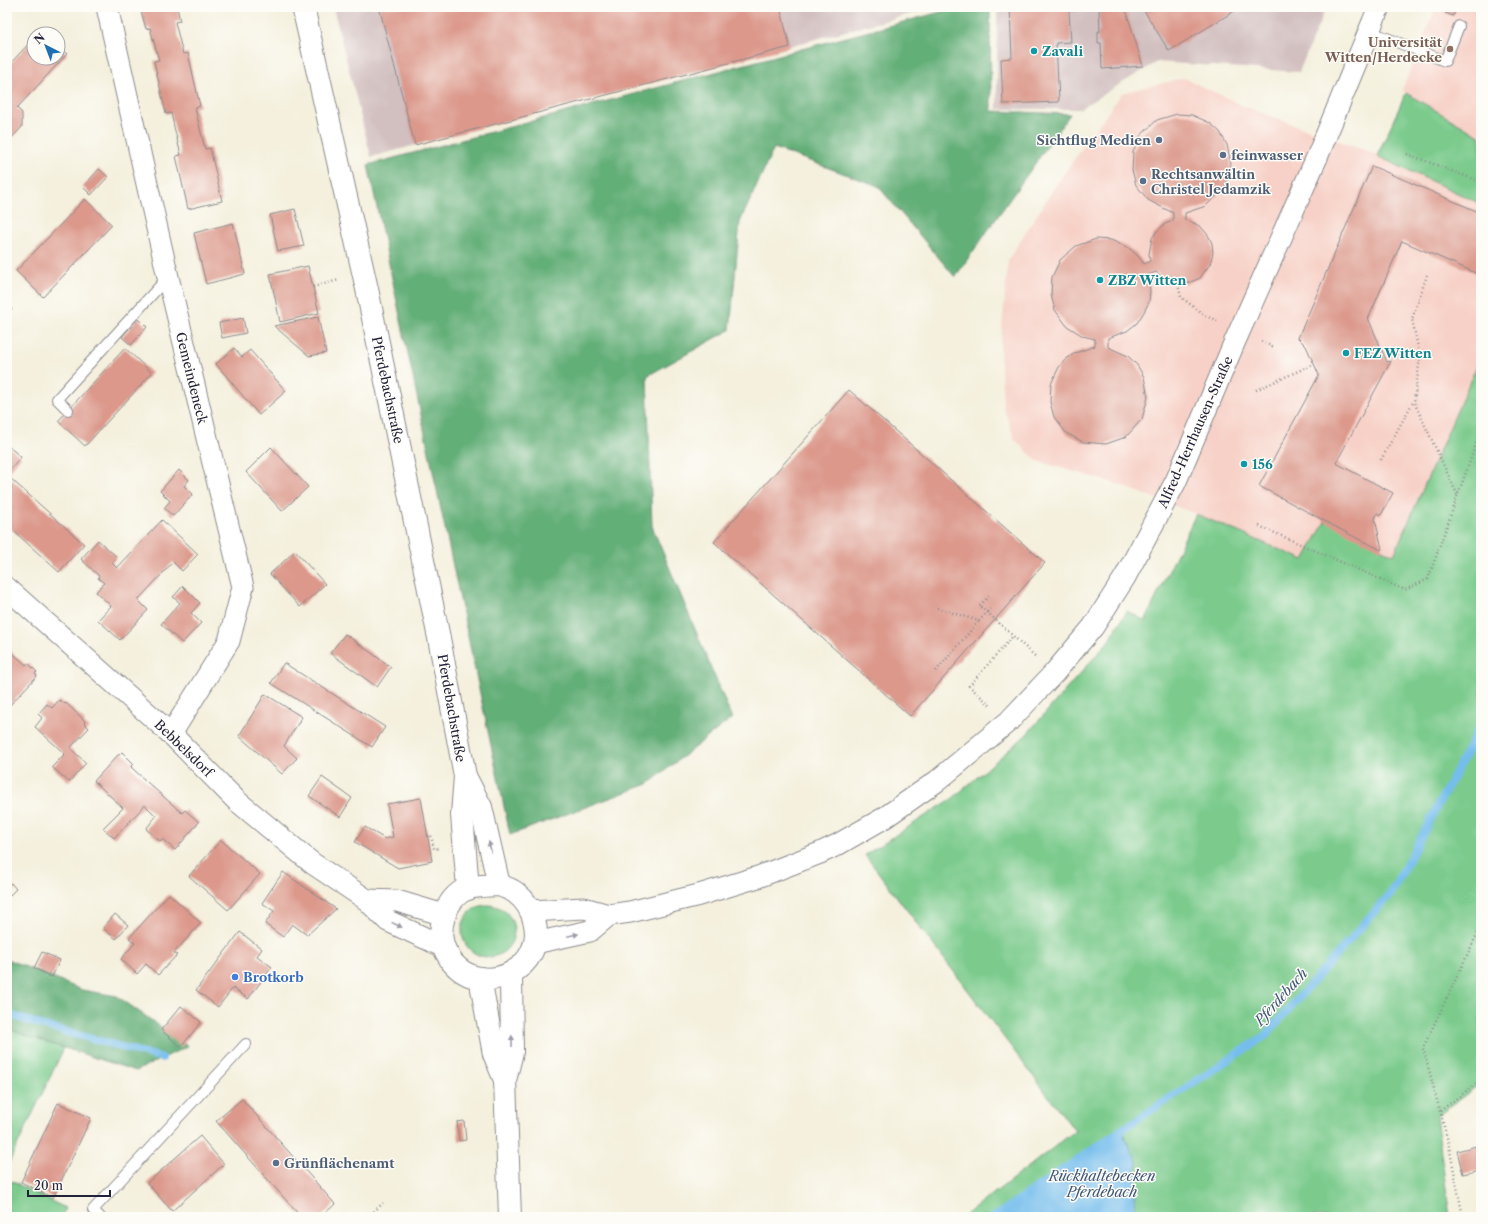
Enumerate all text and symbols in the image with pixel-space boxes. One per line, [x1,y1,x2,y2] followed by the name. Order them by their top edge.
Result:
[26,26,66,66] north arrow
[31,30,48,47] text: N
[1324,34,1443,65] place label: Universität Witten/Herdecke
[1042,43,1083,59] place label: Zavali
[1445,44,1455,54] marker: Universität Witten/Herdecke
[1029,46,1039,56] marker: Zavali
[1037,132,1151,148] place label: Sichtflug Medien
[1154,135,1164,145] marker: Sichtflug Medien
[1231,147,1304,163] place label: feinwasser
[1218,150,1228,160] marker: feinwasser
[1151,166,1271,197] place label: Rechtsanwältin Christel Jedamzik
[1138,176,1148,186] marker: Rechtsanwältin Christel Jedamzik
[1108,272,1187,288] place label: ZBZ Witten
[1095,275,1105,285] marker: ZBZ Witten
[173,330,211,426] street label: Gemeindeneck
[369,335,407,445] street label: Pferdebachstraße
[1354,345,1432,361] place label: FEZ Witten
[1341,348,1351,358] marker: FEZ Witten
[1154,354,1236,511] street label: Alfred-Herrhausen-Straße
[1252,456,1273,472] place label: 156
[1239,459,1249,469] marker: 156
[435,653,469,763] street label: Pferdebachstraße
[152,716,217,781] street label: Bebbelsdorf
[487,841,493,853] one-way arrow
[391,922,403,928] one-way arrow
[567,931,579,937] one-way arrow
[1250,965,1311,1030] water label: Pferdebach
[243,969,304,985] place label: Brotkorb
[230,972,240,982] marker: Brotkorb
[509,1034,515,1047] one-way arrow
[284,1155,395,1171] place label: Grünflächenamt
[271,1158,281,1168] marker: Grünflächenamt
[1048,1167,1155,1201] water label: Rückhaltebecken Pferdebach
[28,1172,110,1198] scale bar
[34,1178,63,1193] text: 20 m

